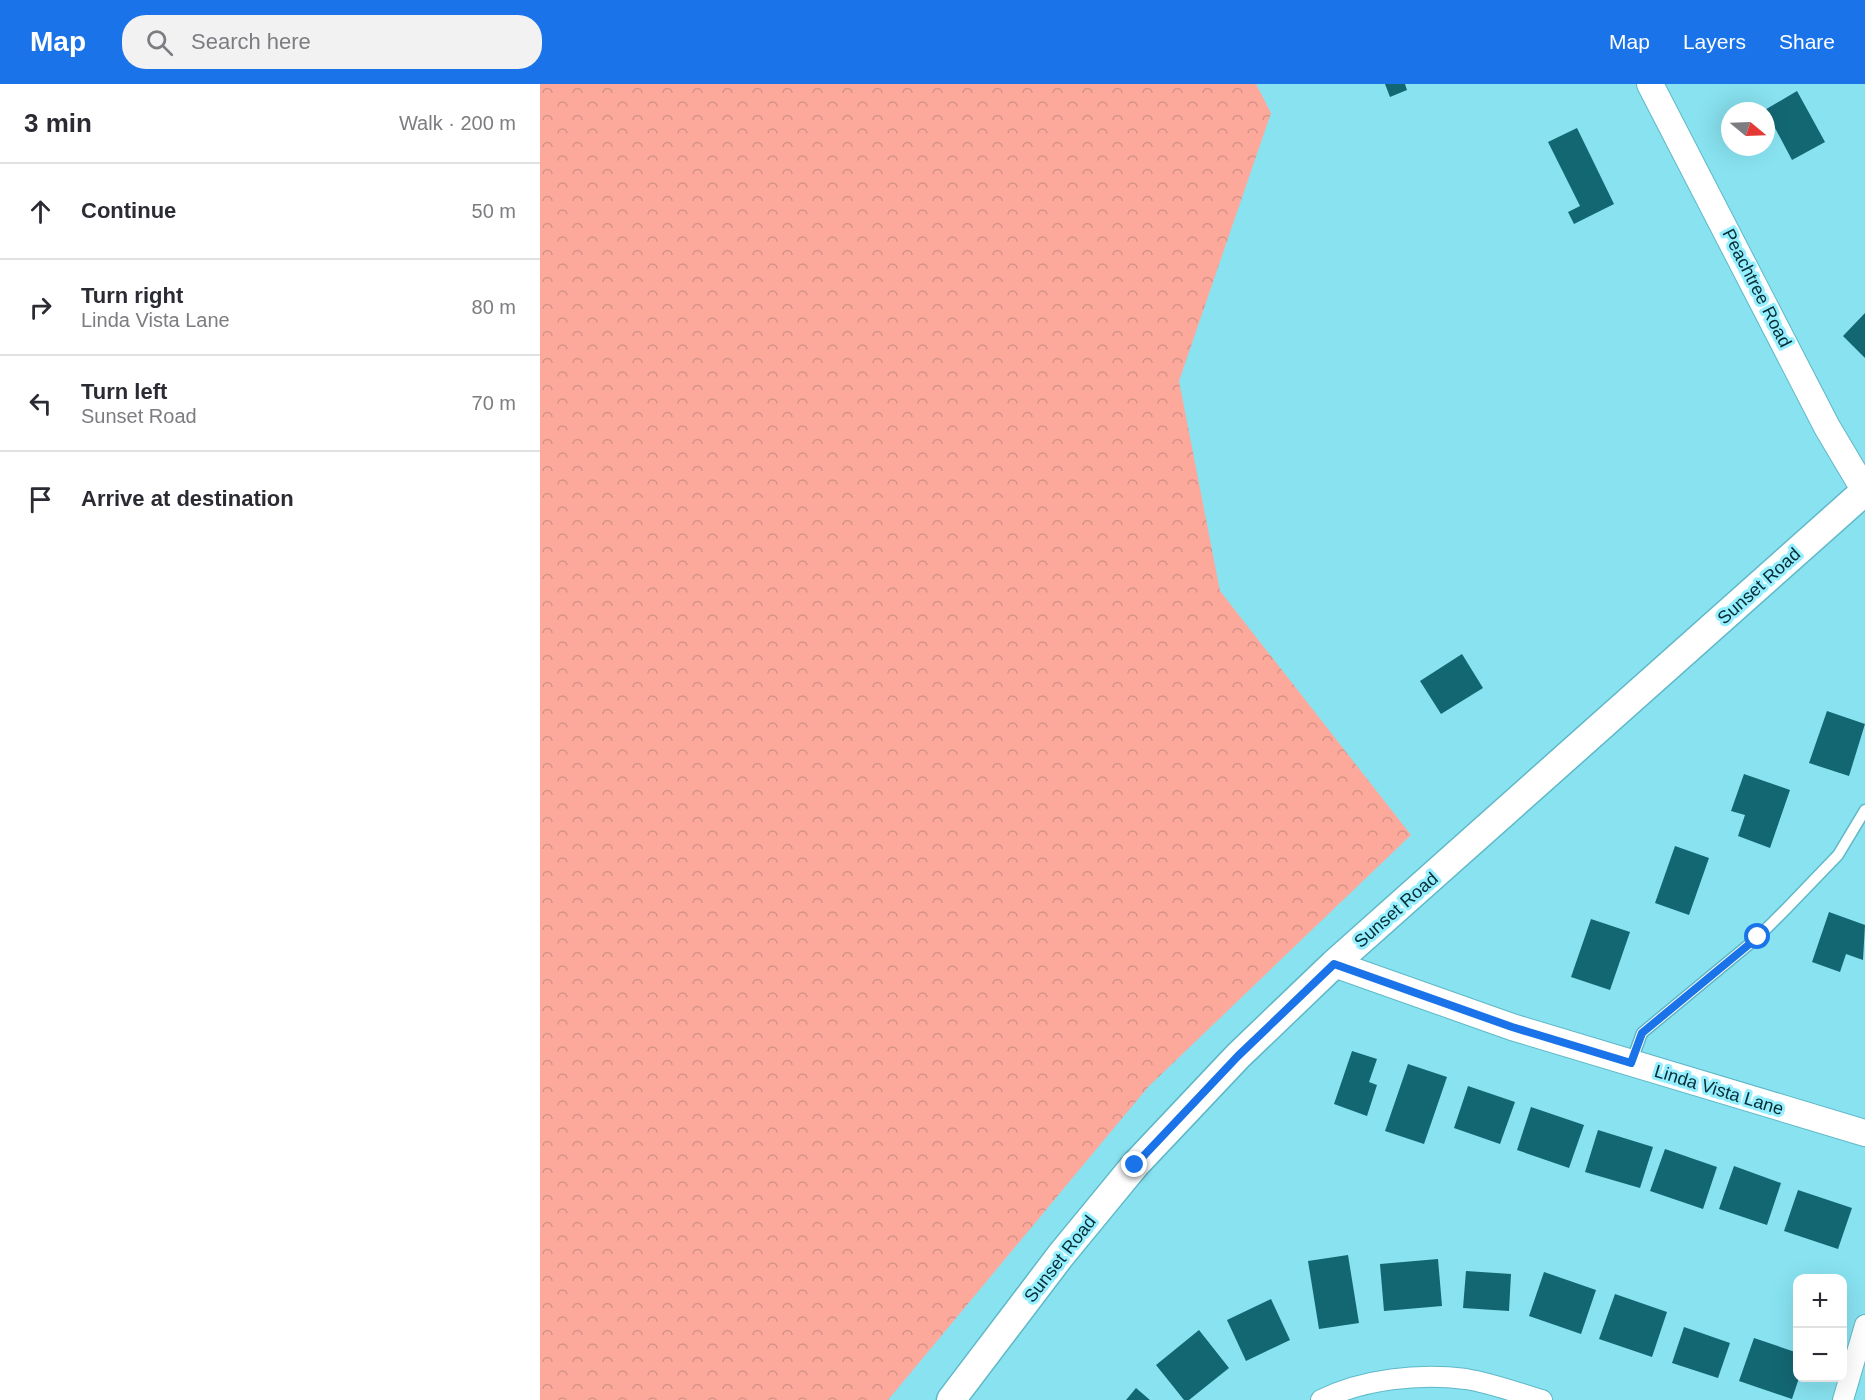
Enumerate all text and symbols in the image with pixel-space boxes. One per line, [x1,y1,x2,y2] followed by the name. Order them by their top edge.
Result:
[122,15,542,69] search box
[30,26,86,57] text: Map
[143,26,176,59] icon: search
[191,29,311,54] text: Search here
[1609,30,1650,53] text: Map
[1683,30,1746,53] text: Layers
[1779,30,1835,53] text: Share
[1721,102,1775,156] north arrow
[24,108,92,138] text: 3 min
[399,112,516,134] text: Walk · 200 m
[24,195,57,228] icon: ahead
[81,198,176,223] text: Continue
[472,200,516,222] text: 50 m
[1719,226,1795,350] street label: Peachtree Road
[81,283,183,308] text: Turn right
[24,291,57,324] icon: right
[472,296,516,318] text: 80 m
[81,309,230,331] text: Linda Vista Lane
[81,379,167,404] text: Turn left
[24,387,57,420] icon: left
[472,392,516,414] text: 70 m
[81,405,197,427] text: Sunset Road
[24,483,57,516] icon: arrive
[81,486,294,511] text: Arrive at destination
[1714,544,1804,628] street label: Sunset Road
[1350,868,1442,952] street label: Sunset Road
[1744,923,1770,949] route start
[1652,1061,1786,1119] street label: Linda Vista Lane
[1121,1151,1147,1177] route end
[1020,1212,1100,1306] street label: Sunset Road
[1793,1274,1847,1382] map controls
[1793,1274,1847,1328] button: +
[1793,1328,1847,1382] button: −

